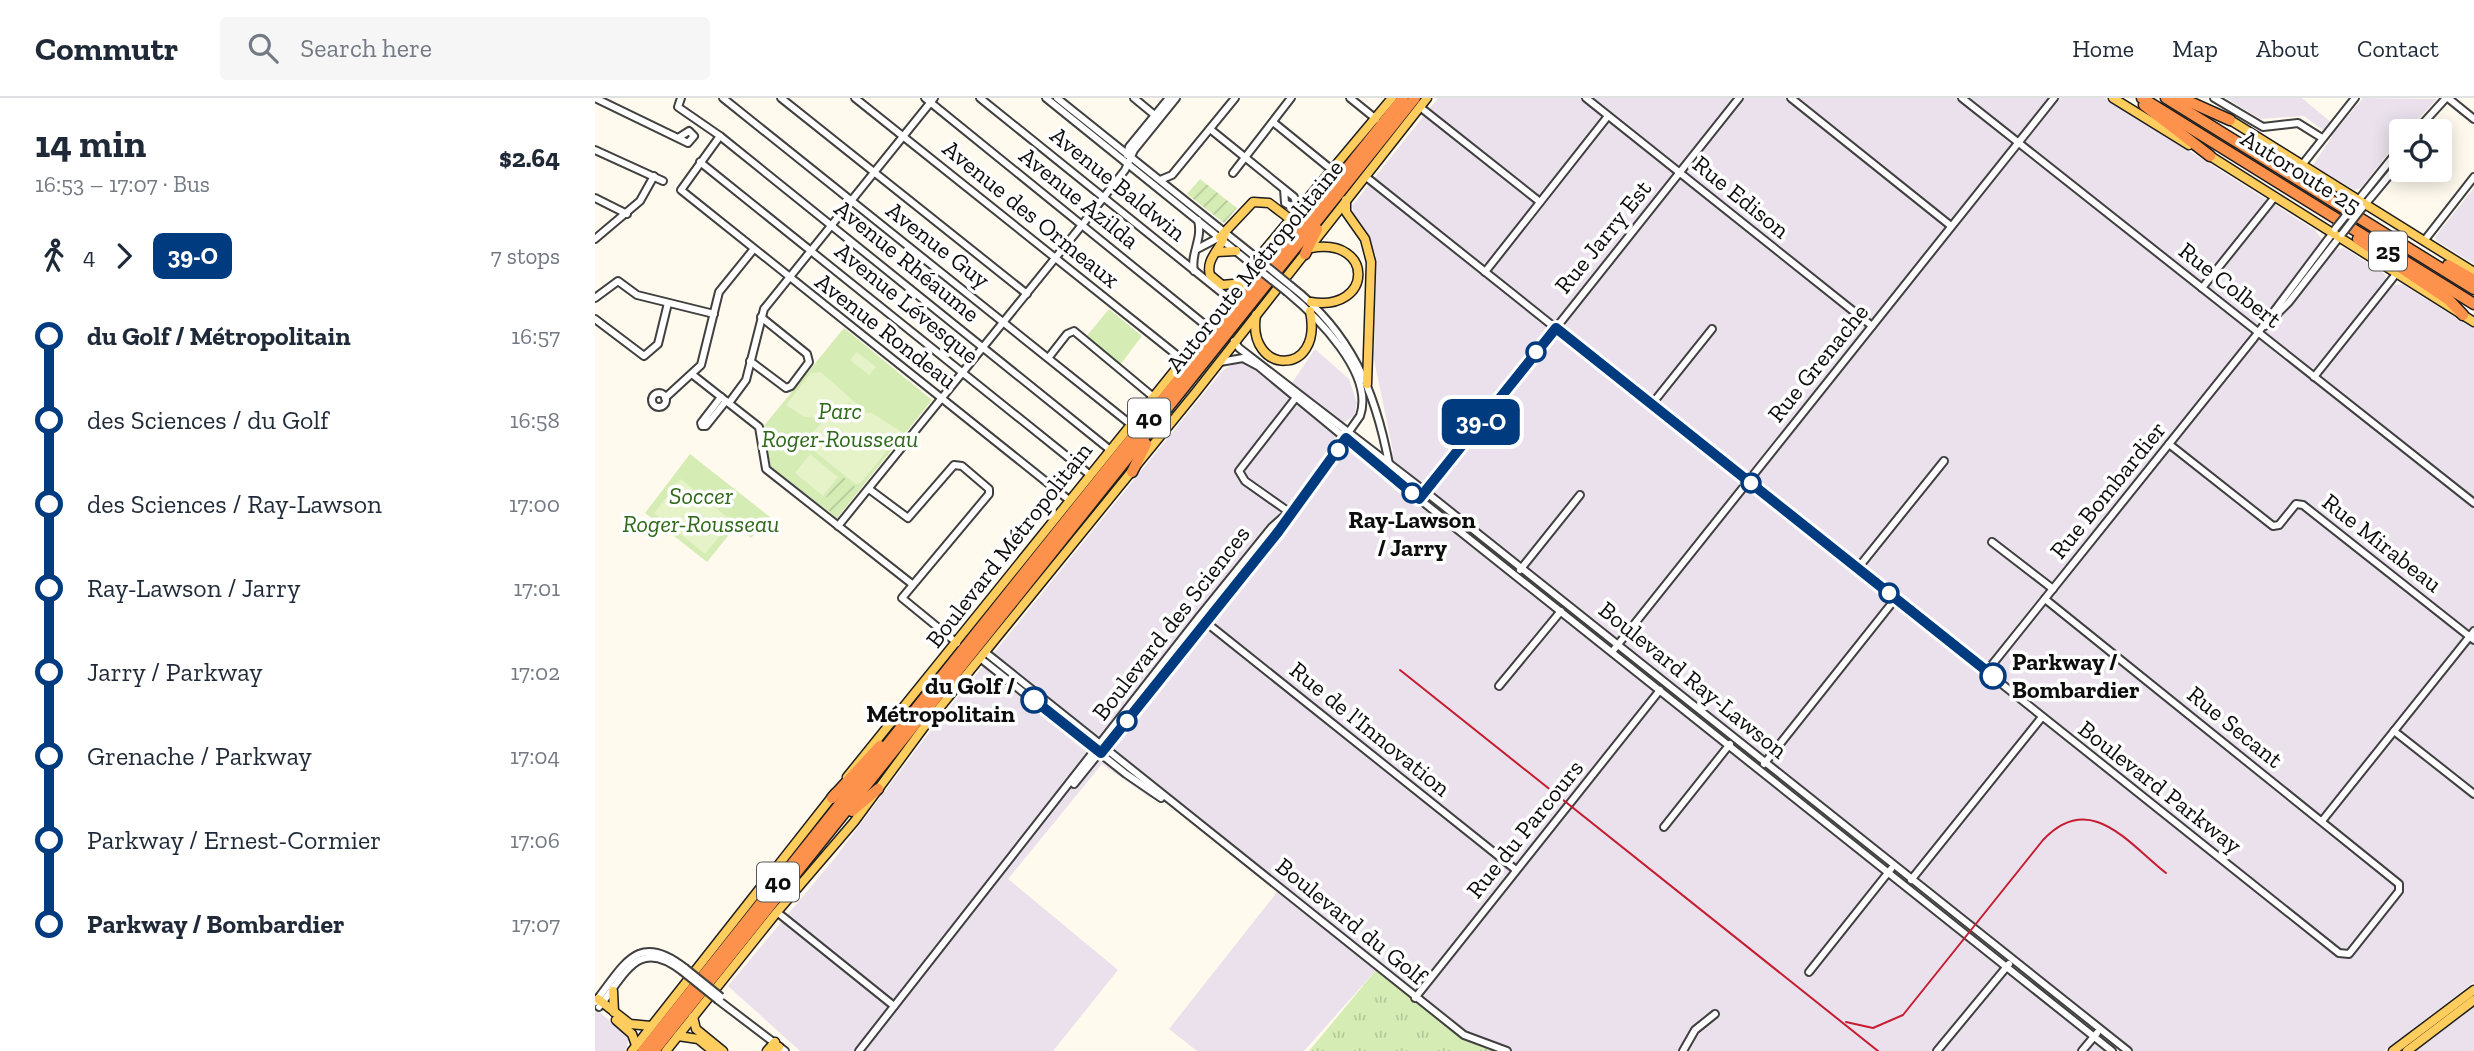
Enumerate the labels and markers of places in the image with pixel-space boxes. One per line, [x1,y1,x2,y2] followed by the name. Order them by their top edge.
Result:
[1526,342,1546,362] unlabelled marker
[1328,440,1348,460] unlabelled marker
[1741,473,1761,493] unlabelled marker
[1402,483,1422,503] marker: Ray-Lawson / Jarry
[1348,505,1476,562] place label: Ray-Lawson / Jarry
[1879,583,1899,603] unlabelled marker
[2012,647,2140,704] place label: Parkway / Bombardier
[1980,663,2006,689] marker: Parkway / Bombardier
[866,671,1015,728] place label: du Golf / Métropolitain
[1021,687,1047,713] marker: du Golf / Métropolitain
[1117,711,1137,731] unlabelled marker

